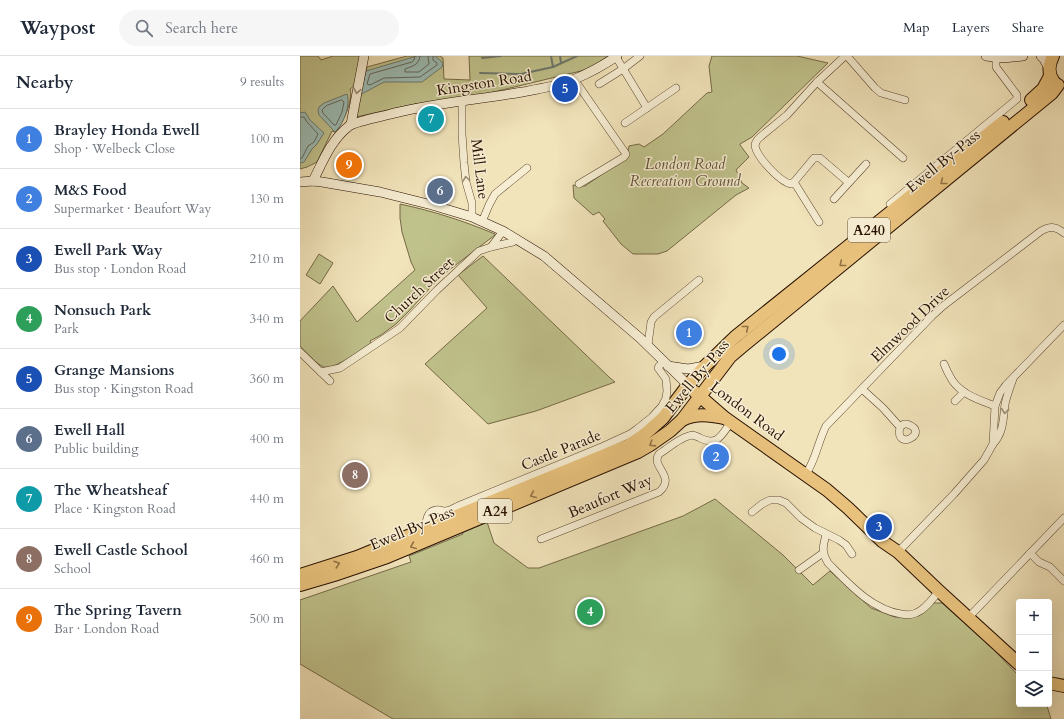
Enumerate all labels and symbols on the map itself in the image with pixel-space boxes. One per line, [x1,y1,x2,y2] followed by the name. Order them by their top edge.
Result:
[435,66,533,100] street label: Kingston Road
[552,74,578,104] pin: 5
[353,88,361,94] one-way arrow
[418,104,444,134] pin: 7
[902,125,984,197] street label: Ewell By-Pass
[466,138,494,201] street label: Mill Lane
[336,150,362,180] pin: 9
[629,154,741,191] park label: London Road Recreation Ground
[427,176,453,206] pin: 6
[462,176,471,182] one-way arrow
[940,177,948,184] one-way arrow
[848,218,890,242] road number: A240
[380,252,458,328] street label: Church Street
[840,260,847,267] one-way arrow
[866,281,954,367] street label: Elmwood Drive
[676,318,702,348] pin: 1
[741,326,748,333] one-way arrow
[660,335,734,417] street label: Ewell By-Pass
[769,344,789,364] your location
[706,377,788,445] street label: London Road
[1000,408,1009,414] one-way arrow
[518,425,604,475] street label: Castle Parade
[649,439,656,446] one-way arrow
[703,442,729,472] pin: 2
[342,460,368,490] pin: 8
[565,469,655,523] street label: Beaufort Way
[529,491,536,499] one-way arrow
[478,499,512,523] road number: A24
[367,501,457,555] street label: Ewell By-Pass
[866,512,892,542] pin: 3
[409,541,416,549] one-way arrow
[334,560,341,568] one-way arrow
[577,597,603,627] pin: 4

